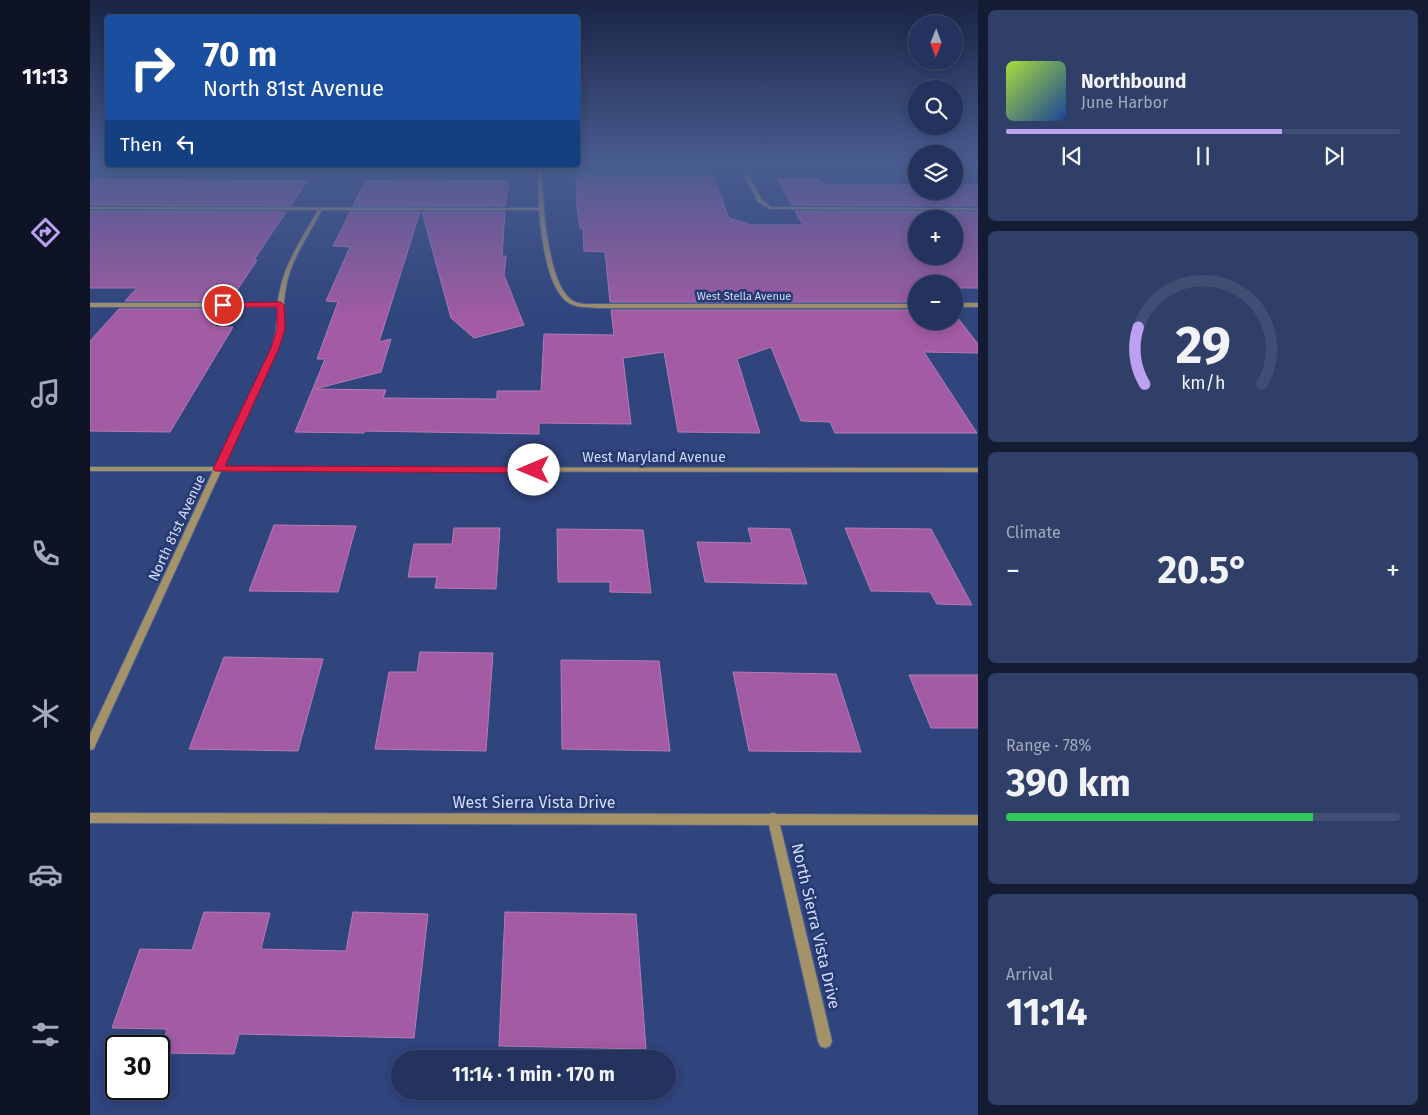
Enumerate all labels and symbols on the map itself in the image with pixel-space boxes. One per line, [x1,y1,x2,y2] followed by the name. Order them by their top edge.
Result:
[908,15,962,70] north arrow
[202,284,244,326] pin
[697,290,791,303] street label: West Stella Avenue
[507,443,559,495] position arrow
[582,449,726,466] street label: West Maryland Avenue
[145,472,209,584] street label: North 81st Avenue
[453,793,615,812] street label: West Sierra Vista Drive
[788,841,844,1011] street label: North Sierra Vista Drive
[105,1035,170,1100] speed limit sign: 30

